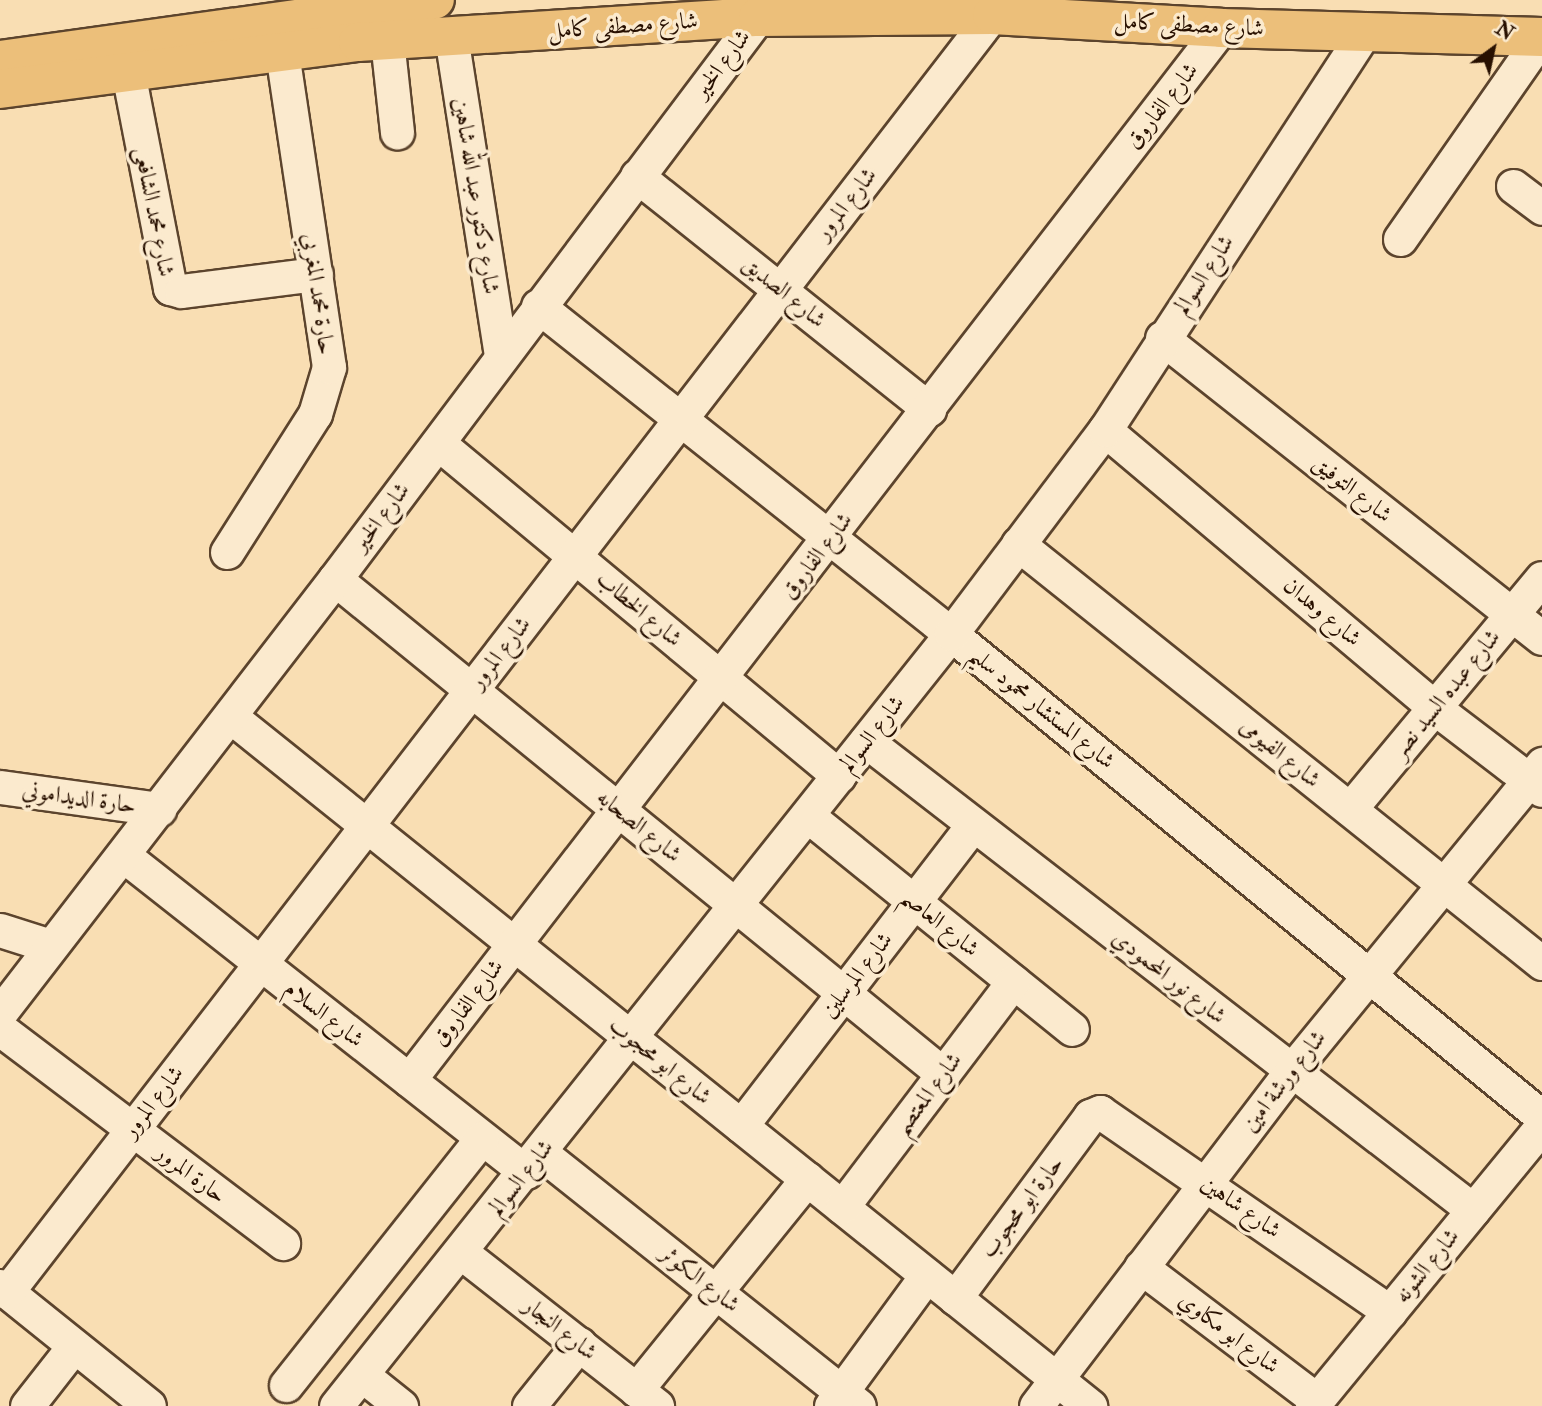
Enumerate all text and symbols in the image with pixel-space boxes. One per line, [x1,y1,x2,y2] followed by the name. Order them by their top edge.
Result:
[547,7,699,45] street label: شارع مصطفى كامل
[1113,7,1265,43] street label: شارع مصطفى كامل
[1458,14,1528,84] north arrow
[1491,17,1518,46] text: N
[687,24,757,104] street label: شارع الخير
[1120,57,1204,155] street label: شارع الفاروق
[447,96,505,296] street label: شارع دكتور عبد الله شاهين
[128,145,180,279] street label: شارع محمد الشافعى
[809,162,883,246] street label: شارع المرور
[1168,230,1240,320] street label: شارع السوالم
[296,231,340,357] street label: حارة محمد المغربي
[737,250,831,334] street label: شارع الصديق
[1307,449,1397,529] street label: شارع التوفيق
[346,477,416,557] street label: شارع الخير
[775,507,859,605] street label: شارع الفاروق
[590,565,688,653] street label: شارع الخطاب
[1277,571,1367,653] street label: شارع وهدان
[463,611,537,695] street label: شارع المرور
[1386,624,1506,764] street label: شارع عبده السيد نصر
[964,641,1120,775] street label: شارع المستشار محمود سليم
[833,690,911,778] street label: شارع السوالم
[1234,712,1326,794] street label: شارع الفيومى
[20,776,138,820] street label: حارة الديداموني
[591,783,687,869] street label: شارع الصحابه
[895,883,985,963] street label: شارع العاصم
[1106,924,1232,1030] street label: شارع نور المحمودي
[815,927,899,1023] street label: شارع المرسلين
[426,954,510,1052] street label: شارع الفاروق
[279,974,369,1054] street label: شارع السلام
[603,1011,717,1111] street label: شارع ابو محجوب
[1236,1025,1332,1137] street label: شارع ورشة امين
[888,1047,968,1141] street label: شارع المعتصم
[116,1060,190,1144] street label: شارع المرور
[482,1134,560,1222] street label: شارع السوالم
[150,1139,232,1209] street label: حارة المرور
[975,1150,1069,1264] street label: حارة ابو محجوب
[1196,1170,1286,1244] street label: شارع شاهين
[1389,1223,1465,1309] street label: شارع الشونه
[655,1239,745,1319] street label: شارع الكوثر
[1173,1286,1285,1380] street label: شارع ابو مكاوي
[518,1292,602,1366] street label: شارع النجار

